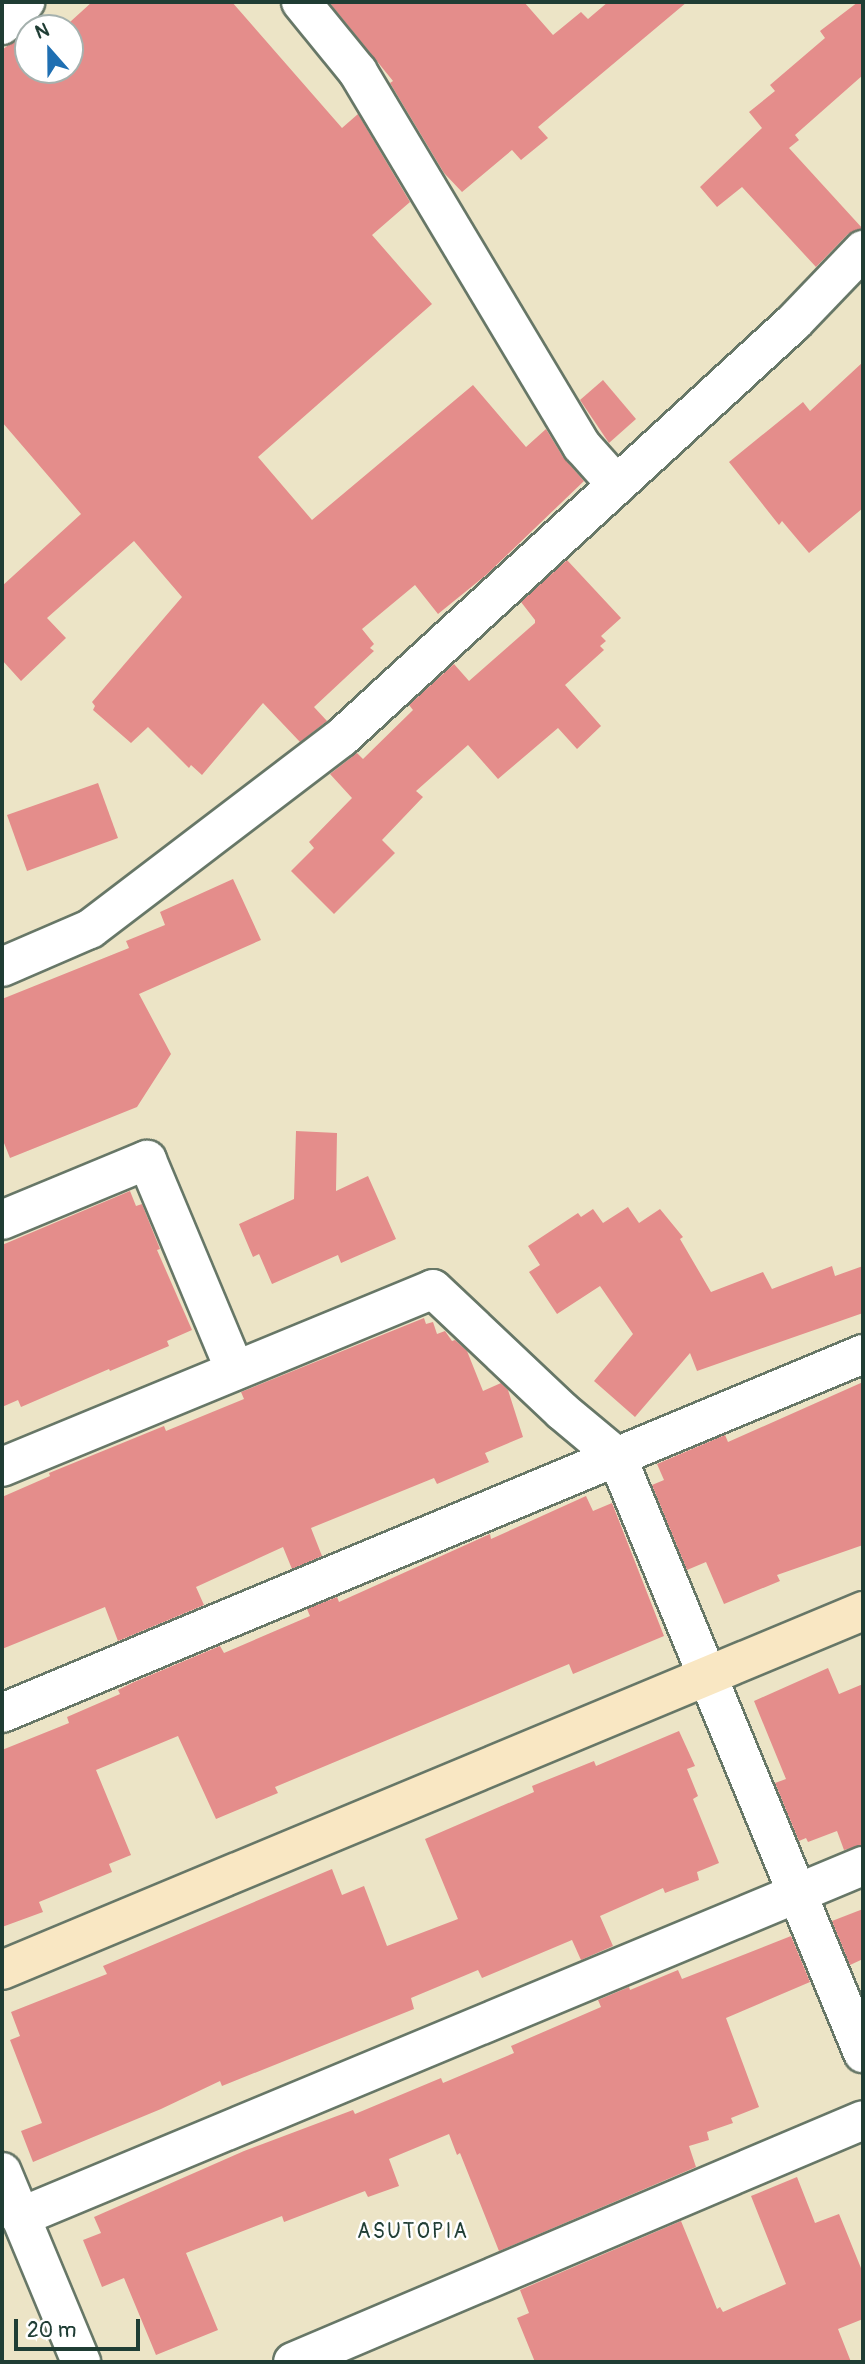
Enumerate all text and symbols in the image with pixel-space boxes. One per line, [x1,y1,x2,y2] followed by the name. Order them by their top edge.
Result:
[14,14,84,84] north arrow
[32,18,52,45] text: N
[358,2219,468,2245] district label: ASUTOPIA
[18,2304,144,2348] scale bar
[27,2317,76,2344] text: 20 m

